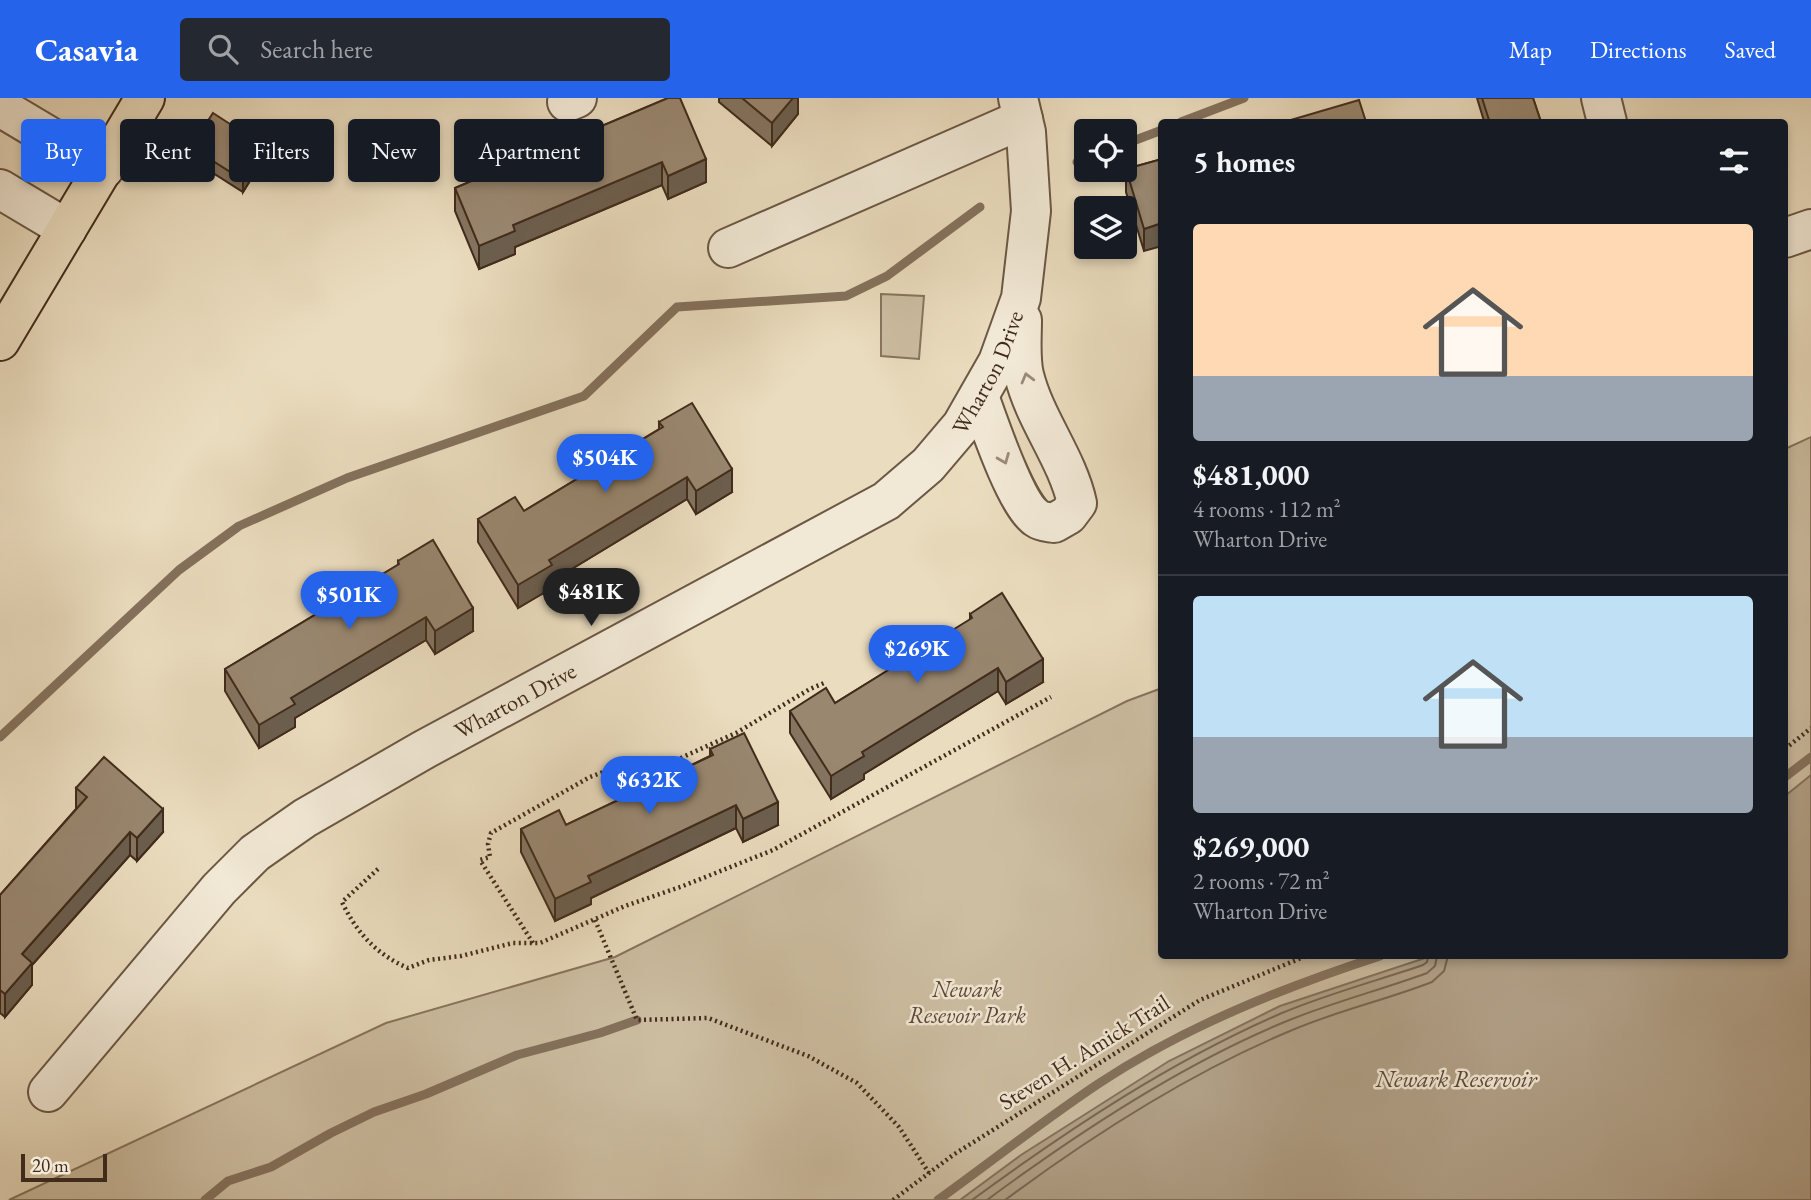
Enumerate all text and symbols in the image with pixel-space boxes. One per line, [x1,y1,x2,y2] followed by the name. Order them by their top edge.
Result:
[180,18,670,81] search box
[35,28,138,71] text: Casavia
[204,30,242,68] icon: search
[260,32,373,66] text: Search here
[1509,34,1552,65] text: Map
[1590,34,1687,65] text: Directions
[1725,34,1776,65] text: Saved
[21,119,106,182] chip: Buy
[120,119,215,182] chip: Rent
[229,119,334,182] chip: Filters
[348,119,440,182] chip: New
[454,119,604,182] chip: Apartment
[1074,119,1137,259] map controls
[1074,119,1137,182] button: locate
[1193,142,1295,181] text: 5 homes
[1715,142,1753,180] icon: filters
[1074,196,1137,259] button: layers
[1410,269,1536,395] icon: home
[945,307,1030,440] street label: Wharton Drive
[1021,373,1035,385] one-way arrow
[556,434,654,494] pin: $504K
[573,442,637,472] text: $504K
[995,453,1009,465] one-way arrow
[1193,455,1309,494] text: $481,000
[1193,494,1341,524] text: 4 rooms · 112 m²
[1193,524,1327,554] text: Wharton Drive
[542,568,640,628] pin: $481K
[300,572,398,631] pin: $501K
[559,576,623,606] text: $481K
[317,579,381,609] text: $501K
[868,626,966,685] pin: $269K
[885,633,949,663] text: $269K
[1410,641,1536,767] icon: home
[449,656,581,746] street label: Wharton Drive
[600,756,698,816] pin: $632K
[617,764,681,794] text: $632K
[1193,827,1309,866] text: $269,000
[1193,866,1330,896] text: 2 rooms · 72 m²
[1193,896,1327,926] text: Wharton Drive
[908,974,1026,1030] park label: Newark Resevoir Park
[993,987,1175,1117] street label: Steven H. Amick Trail
[1374,1063,1538,1094] water label: Newark Reservoir
[21,1151,107,1183] scale bar
[32,1153,69,1178] text: 20 m

